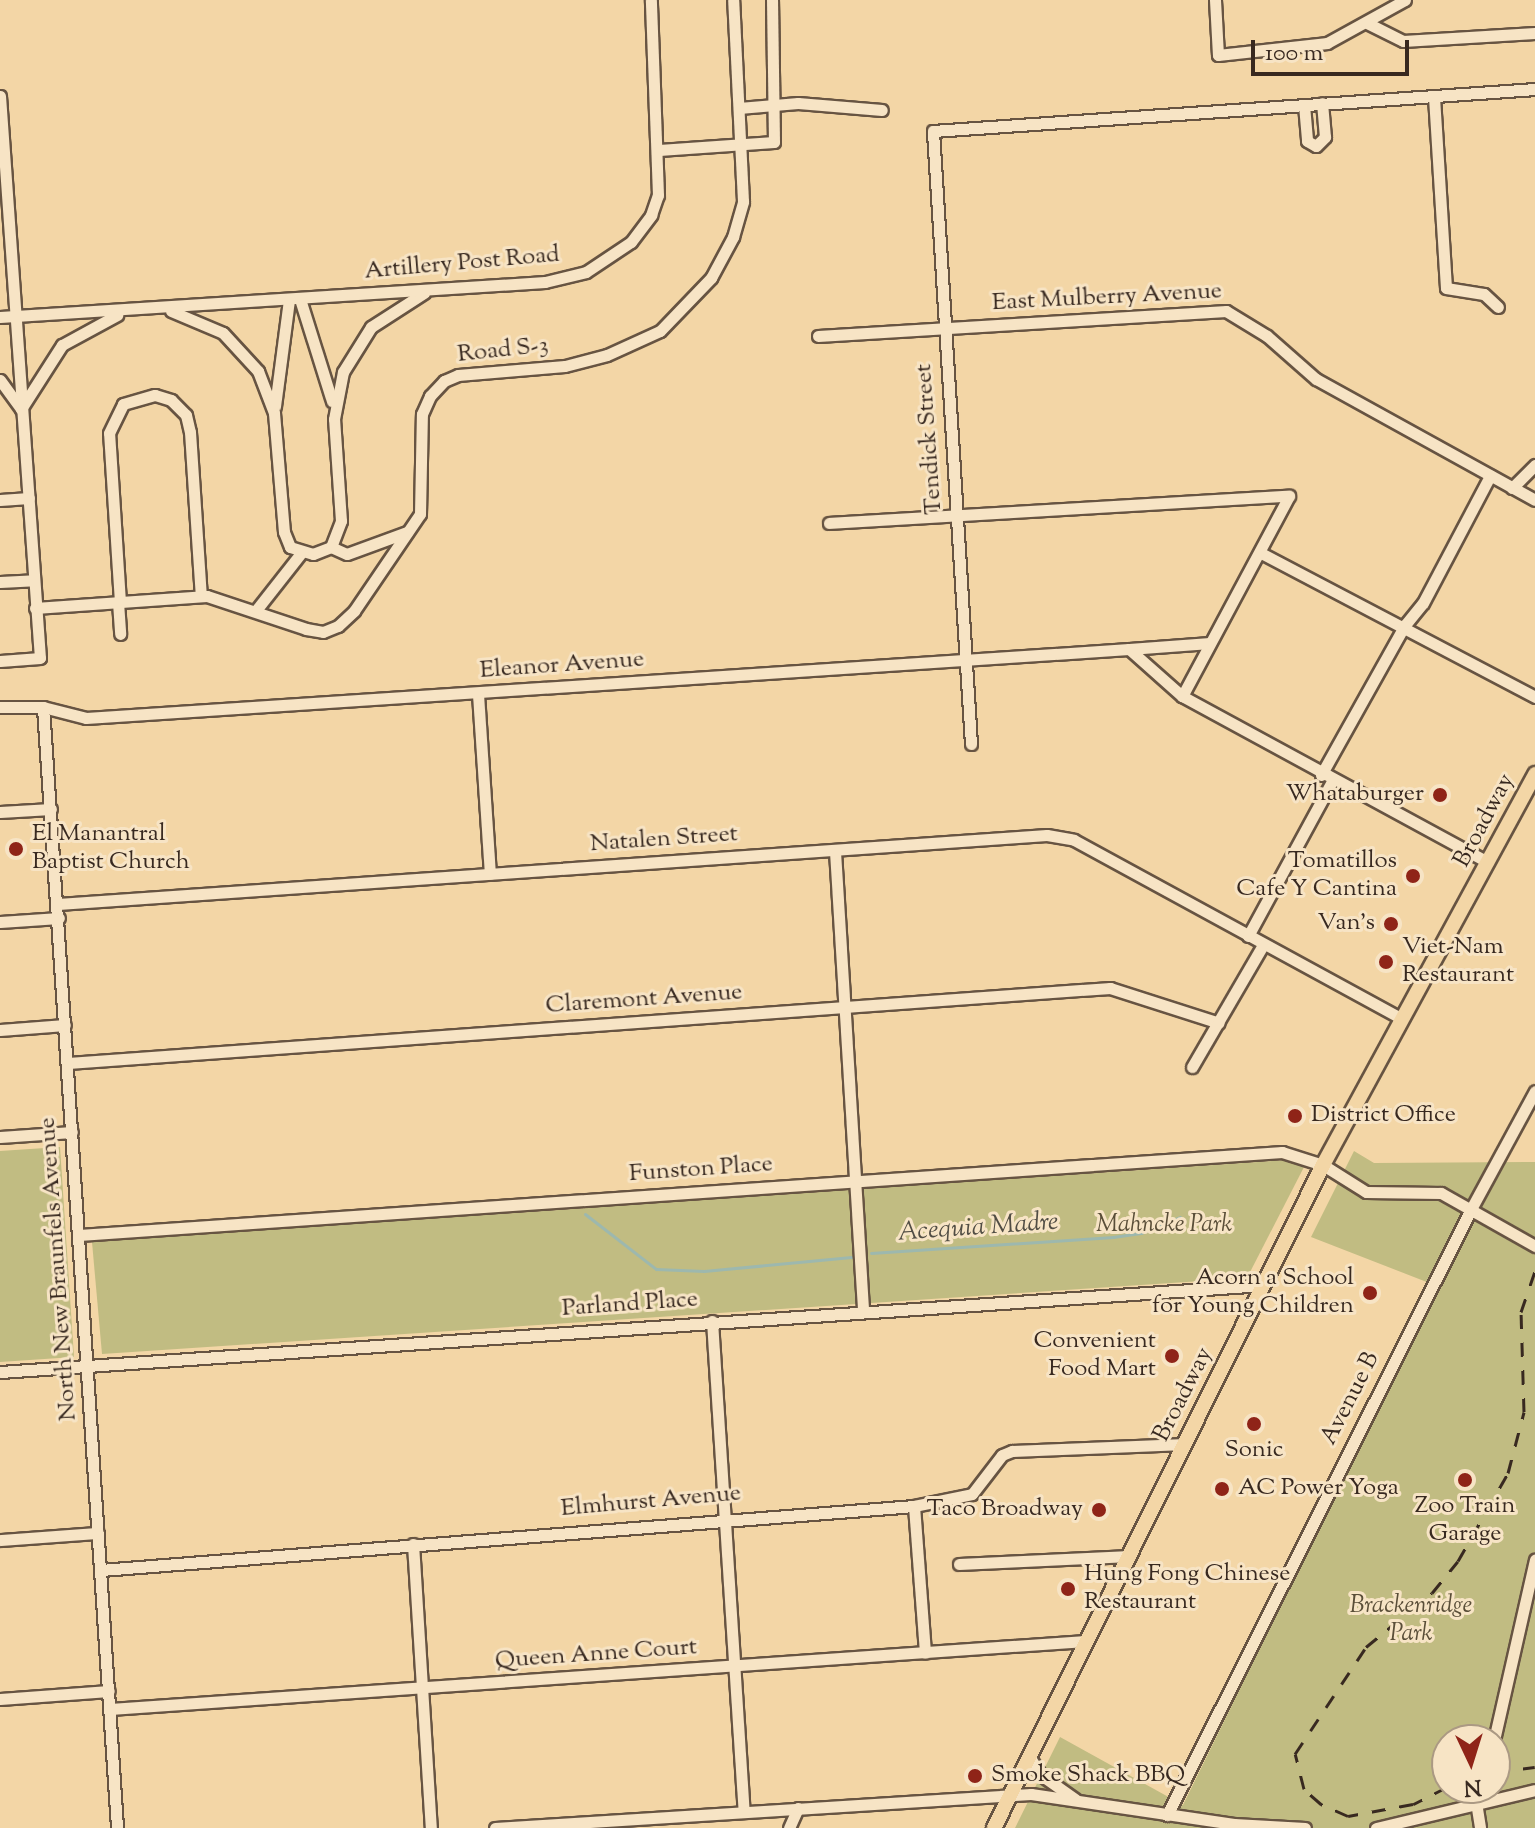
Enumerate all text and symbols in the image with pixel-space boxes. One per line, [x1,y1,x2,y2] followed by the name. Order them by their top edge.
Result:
[1255,24,1413,74] scale bar
[1265,37,1323,71] text: 100 m
[363,241,561,287] street label: Artillery Post Road
[991,278,1223,318] street label: East Mulberry Avenue
[456,332,550,370] street label: Road S-3
[910,363,950,515] street label: Tendick Street
[479,646,645,686] street label: Eleanor Avenue
[1448,769,1522,873] street label: Broadway
[1286,781,1424,809] place label: Whataburger
[1431,786,1449,804] marker: Whataburger
[589,820,739,860] street label: Natalen Street
[32,821,190,877] place label: El Manantral Baptist Church
[7,840,25,858] marker: El Manantral Baptist Church
[1236,848,1397,904] place label: Tomatillos Cafe Y Cantina
[1404,867,1422,885] marker: Tomatillos Cafe Y Cantina
[1317,910,1375,938] place label: Van's
[1382,915,1400,933] marker: Van's
[1402,934,1514,990] place label: Viet-Nam Restaurant
[1377,953,1395,971] marker: Viet-Nam Restaurant
[545,979,743,1021] street label: Claremont Avenue
[1311,1102,1456,1130] place label: District Office
[1286,1107,1304,1125] marker: District Office
[34,1116,84,1422] street label: North New Braunfels Avenue
[628,1151,774,1189] street label: Funston Place
[897,1207,1059,1249] water label: Acequia Madre
[1096,1212,1232,1240] park label: Mahncke Park
[1152,1265,1354,1321] place label: Acorn a School for Young Children
[1361,1284,1379,1302] marker: Acorn a School for Young Children
[561,1286,699,1324] street label: Parland Place
[1033,1328,1156,1384] place label: Convenient Food Mart
[1148,1343,1220,1447] street label: Broadway
[1163,1347,1181,1365] marker: Convenient Food Mart
[1315,1348,1387,1450] street label: Avenue B
[1245,1415,1263,1433] marker: Sonic
[1224,1437,1284,1465] place label: Sonic
[1456,1471,1474,1489] marker: Zoo Train Garage
[1238,1475,1399,1503] place label: AC Power Yoga
[560,1480,742,1524] street label: Elmhurst Avenue
[1213,1480,1231,1498] marker: AC Power Yoga
[1415,1493,1515,1549] place label: Zoo Train Garage
[926,1496,1083,1524] place label: Taco Broadway
[1090,1501,1108,1519] marker: Taco Broadway
[1084,1561,1290,1617] place label: Hung Fong Chinese Restaurant
[1059,1580,1077,1598] marker: Hung Fong Chinese Restaurant
[1350,1593,1472,1649] park label: Brackenridge Park
[494,1634,698,1676] street label: Queen Anne Court
[1431,1724,1511,1804] north arrow
[991,1762,1185,1790] place label: Smoke Shack BBQ
[966,1767,984,1785] marker: Smoke Shack BBQ
[1463,1769,1482,1803] text: N

